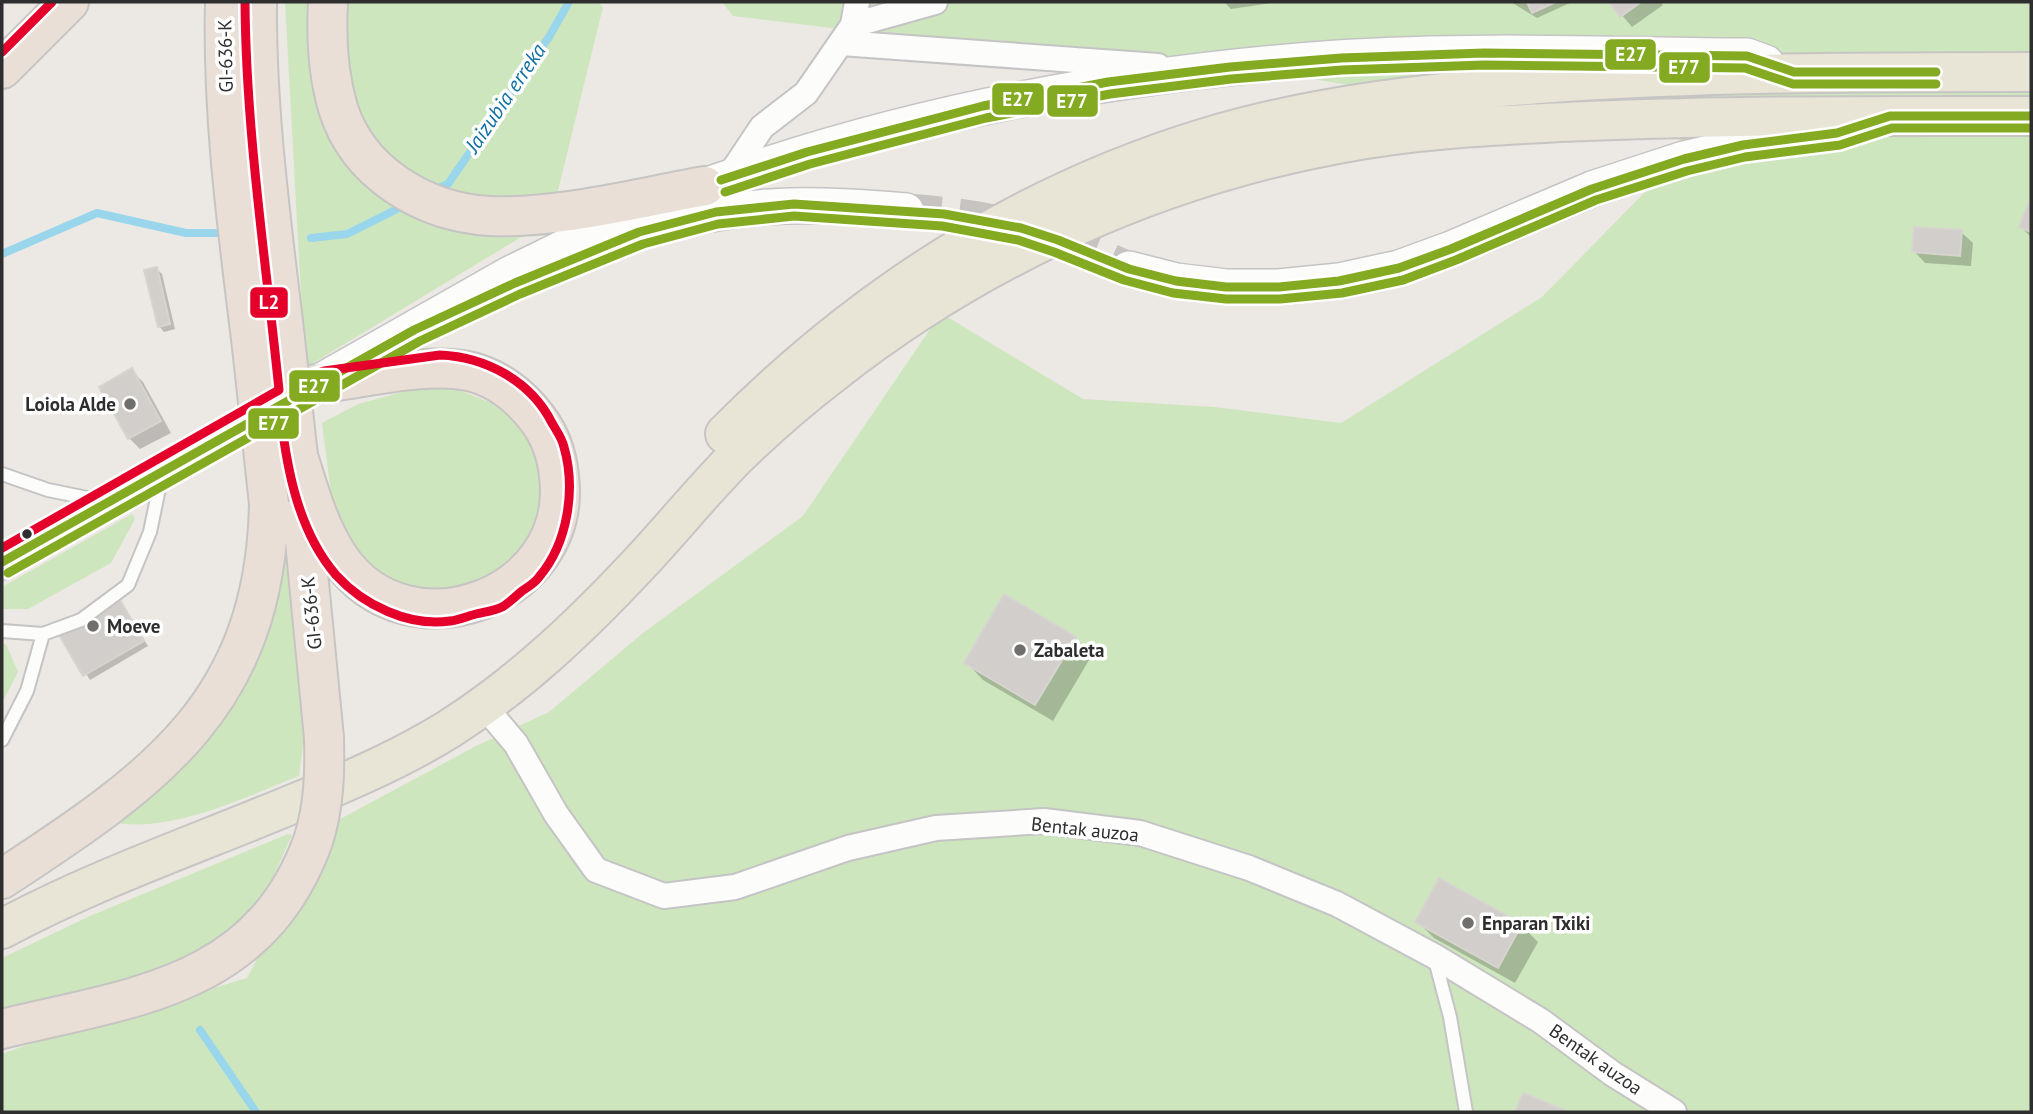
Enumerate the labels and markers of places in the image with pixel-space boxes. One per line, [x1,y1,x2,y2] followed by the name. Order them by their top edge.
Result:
[25,392,116,416] place label: Loiola Alde
[122,396,138,412] marker: Loiola Alde
[20,527,34,541] unlabelled marker
[107,614,160,638] place label: Moeve
[85,618,101,634] marker: Moeve
[1034,638,1104,662] place label: Zabaleta
[1012,642,1028,658] marker: Zabaleta
[1482,911,1590,935] place label: Enparan Txiki
[1460,915,1476,931] marker: Enparan Txiki

